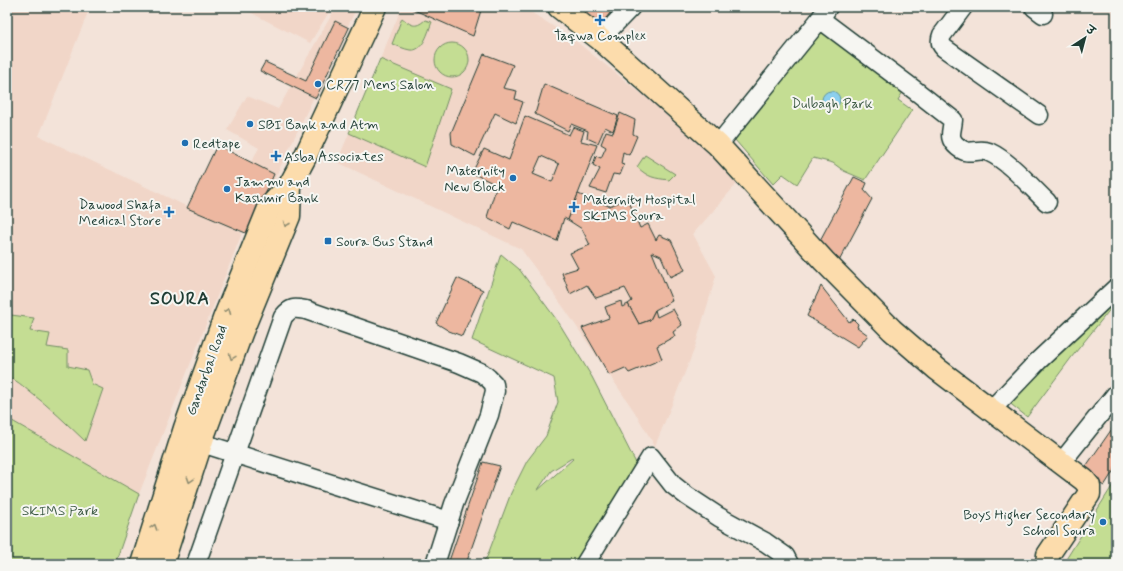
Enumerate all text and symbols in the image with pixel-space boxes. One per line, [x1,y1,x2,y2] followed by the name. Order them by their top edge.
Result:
[595,15,605,25] marker: Taqwa Complex
[1065,18,1105,58] north arrow
[1082,22,1099,40] text: उ
[554,27,647,45] place label: Taqwa Complex
[326,76,435,94] place label: CR77 Mens Salon
[313,79,323,89] marker: CR77 Mens Salon
[791,95,873,113] park label: Dulbagh Park
[258,116,379,134] place label: SBI Bank and Atm
[245,119,255,129] marker: SBI Bank and Atm
[193,135,241,153] place label: Redtape
[180,138,190,148] marker: Redtape
[284,148,383,166] place label: Asba Associates
[271,151,281,161] marker: Asba Associates
[444,162,505,196] place label: Maternity New Block
[235,173,319,207] place label: Jammu and Kashmir Bank
[508,173,518,183] marker: Maternity New Block
[222,184,232,194] marker: Jammu and Kashmir Bank
[583,191,695,225] place label: Maternity Hospital SKIMS Soura
[79,196,161,230] place label: Dawood Shafa Medical Store
[568,201,580,213] marker: Maternity Hospital SKIMS Soura
[164,207,174,217] marker: Dawood Shafa Medical Store
[282,220,290,227] one-way arrow
[336,233,433,251] place label: Soura Bus Stand
[323,236,333,246] marker: Soura Bus Stand
[150,287,210,311] district label: SOURA
[223,308,231,315] one-way arrow
[182,323,232,418] street label: Gandarbal Road
[229,354,237,361] one-way arrow
[186,477,194,484] one-way arrow
[22,502,98,520] park label: SKIMS Park
[963,506,1095,540] place label: Boys Higher Secondary School Soura
[1098,517,1108,527] marker: Boys Higher Secondary School Soura
[149,524,158,531] one-way arrow

